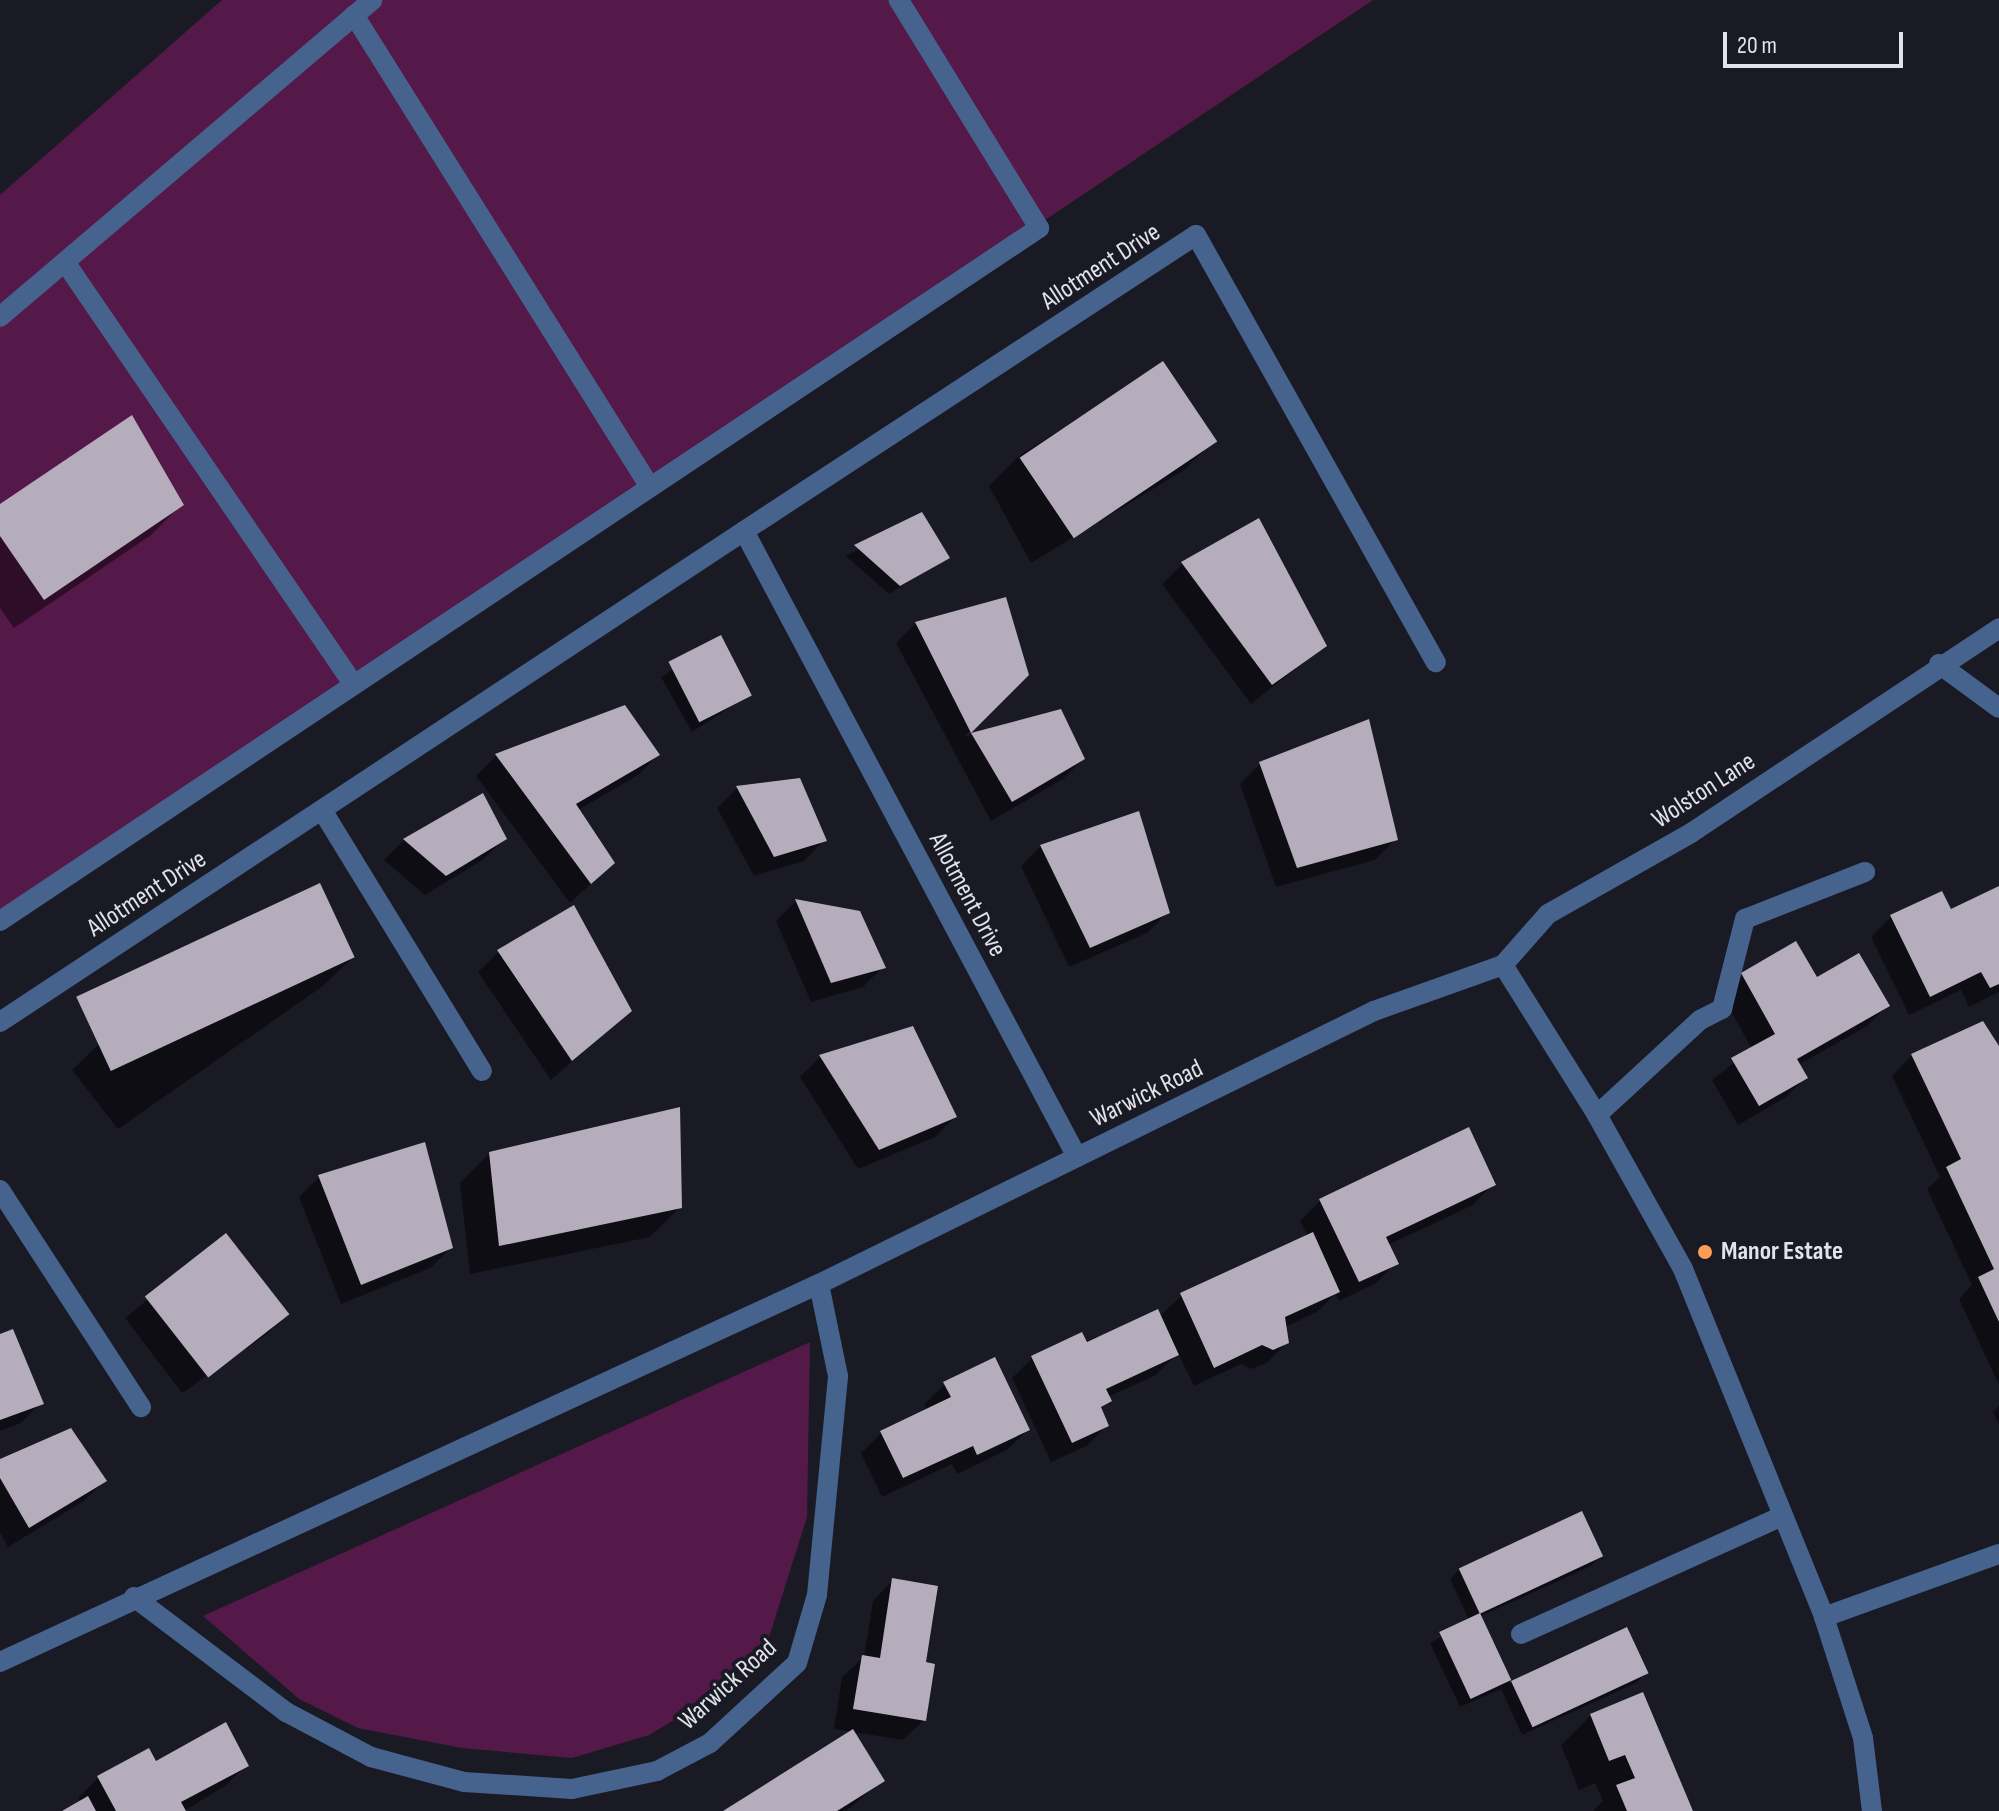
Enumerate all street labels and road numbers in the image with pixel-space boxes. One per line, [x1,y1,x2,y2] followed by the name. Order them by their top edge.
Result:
[1036,217,1166,317] street label: Allotment Drive
[1647,746,1761,836] street label: Wolston Lane
[921,828,1013,962] street label: Allotment Drive
[82,844,212,944] street label: Allotment Drive
[1086,1053,1208,1135] street label: Warwick Road
[672,1633,784,1737] street label: Warwick Road

